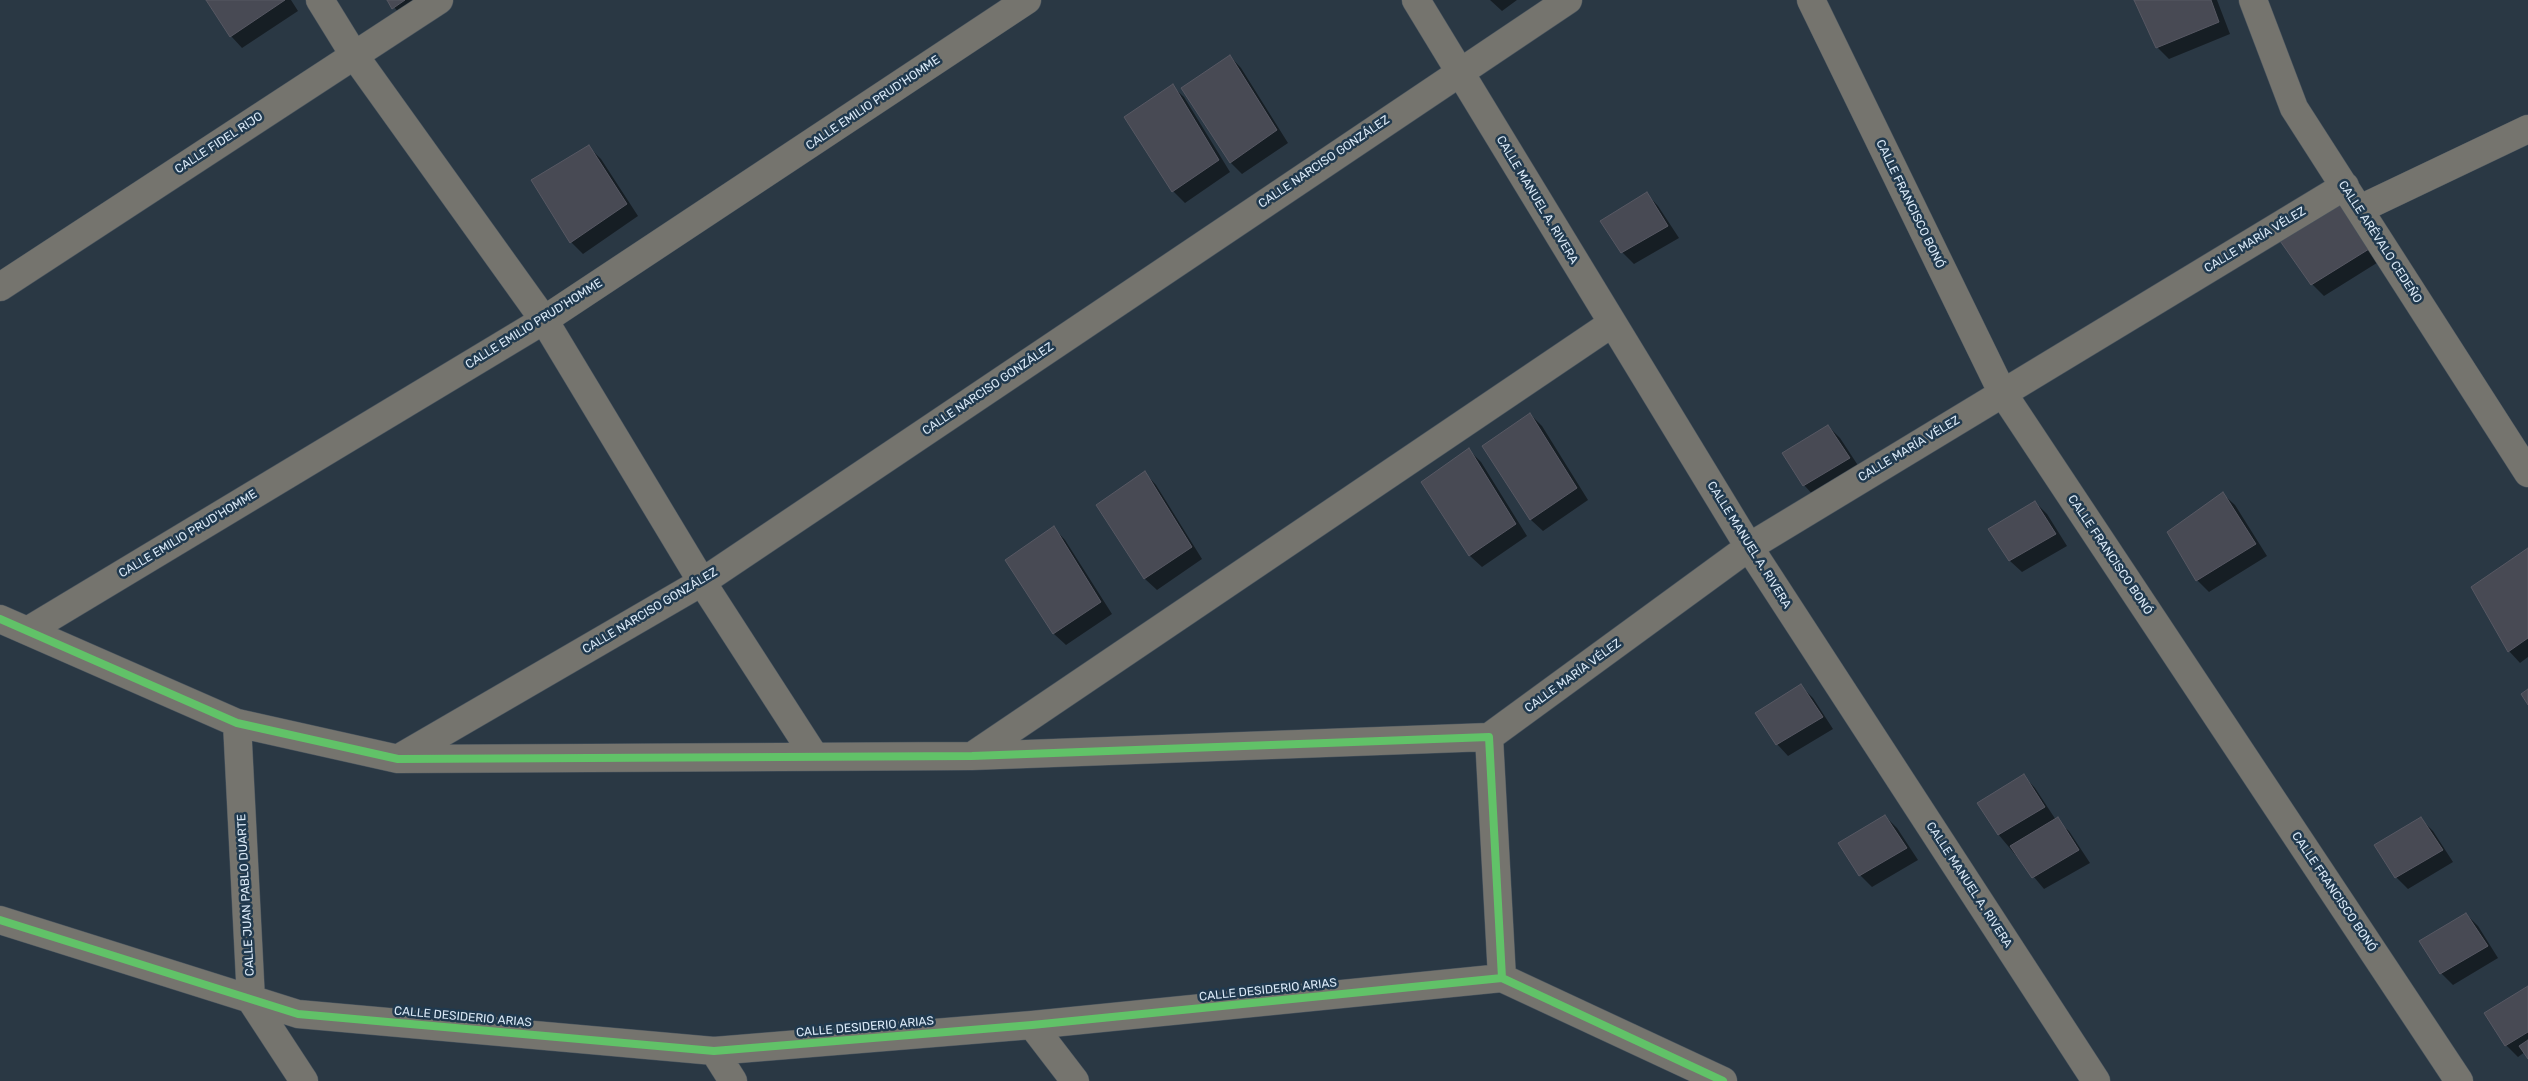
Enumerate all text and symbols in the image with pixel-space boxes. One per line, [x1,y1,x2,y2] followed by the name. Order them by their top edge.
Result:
[803,53,943,153] street label: CALLE EMILIO PRUD'HOMME
[172,109,266,177] street label: CALLE FIDEL RIJO
[1256,113,1392,211] street label: CALLE NARCISO GONZÁLEZ
[1493,133,1581,267] street label: CALLE MANUEL A. RIVERA
[1873,137,1947,271] street label: CALLE FRANCISCO BONÓ
[2335,178,2425,306] street label: CALLE ARÉVALO CEDEÑO
[2202,204,2308,276] street label: CALLE MARÍA VÉLEZ
[463,276,605,372] street label: CALLE EMILIO PRUD'HOMME
[920,340,1056,438] street label: CALLE NARCISO GONZÁLEZ
[1856,413,1962,485] street label: CALLE MARÍA VÉLEZ
[1704,479,1794,611] street label: CALLE MANUEL A. RIVERA
[116,487,260,581] street label: CALLE EMILIO PRUD'HOMME
[2065,492,2155,618] street label: CALLE FRANCISCO BONÓ
[580,565,720,657] street label: CALLE NARCISO GONZÁLEZ
[1522,636,1624,716] street label: CALLE MARÍA VÉLEZ
[235,814,257,976] street label: CALLE JUAN PABLO DUARTE
[1923,819,2015,951] street label: CALLE MANUEL A. RIVERA
[2289,829,2379,955] street label: CALLE FRANCISCO BONÓ
[1199,976,1337,1004] street label: CALLE DESIDERIO ARIAS
[394,1004,532,1030] street label: CALLE DESIDERIO ARIAS
[796,1014,934,1040] street label: CALLE DESIDERIO ARIAS

